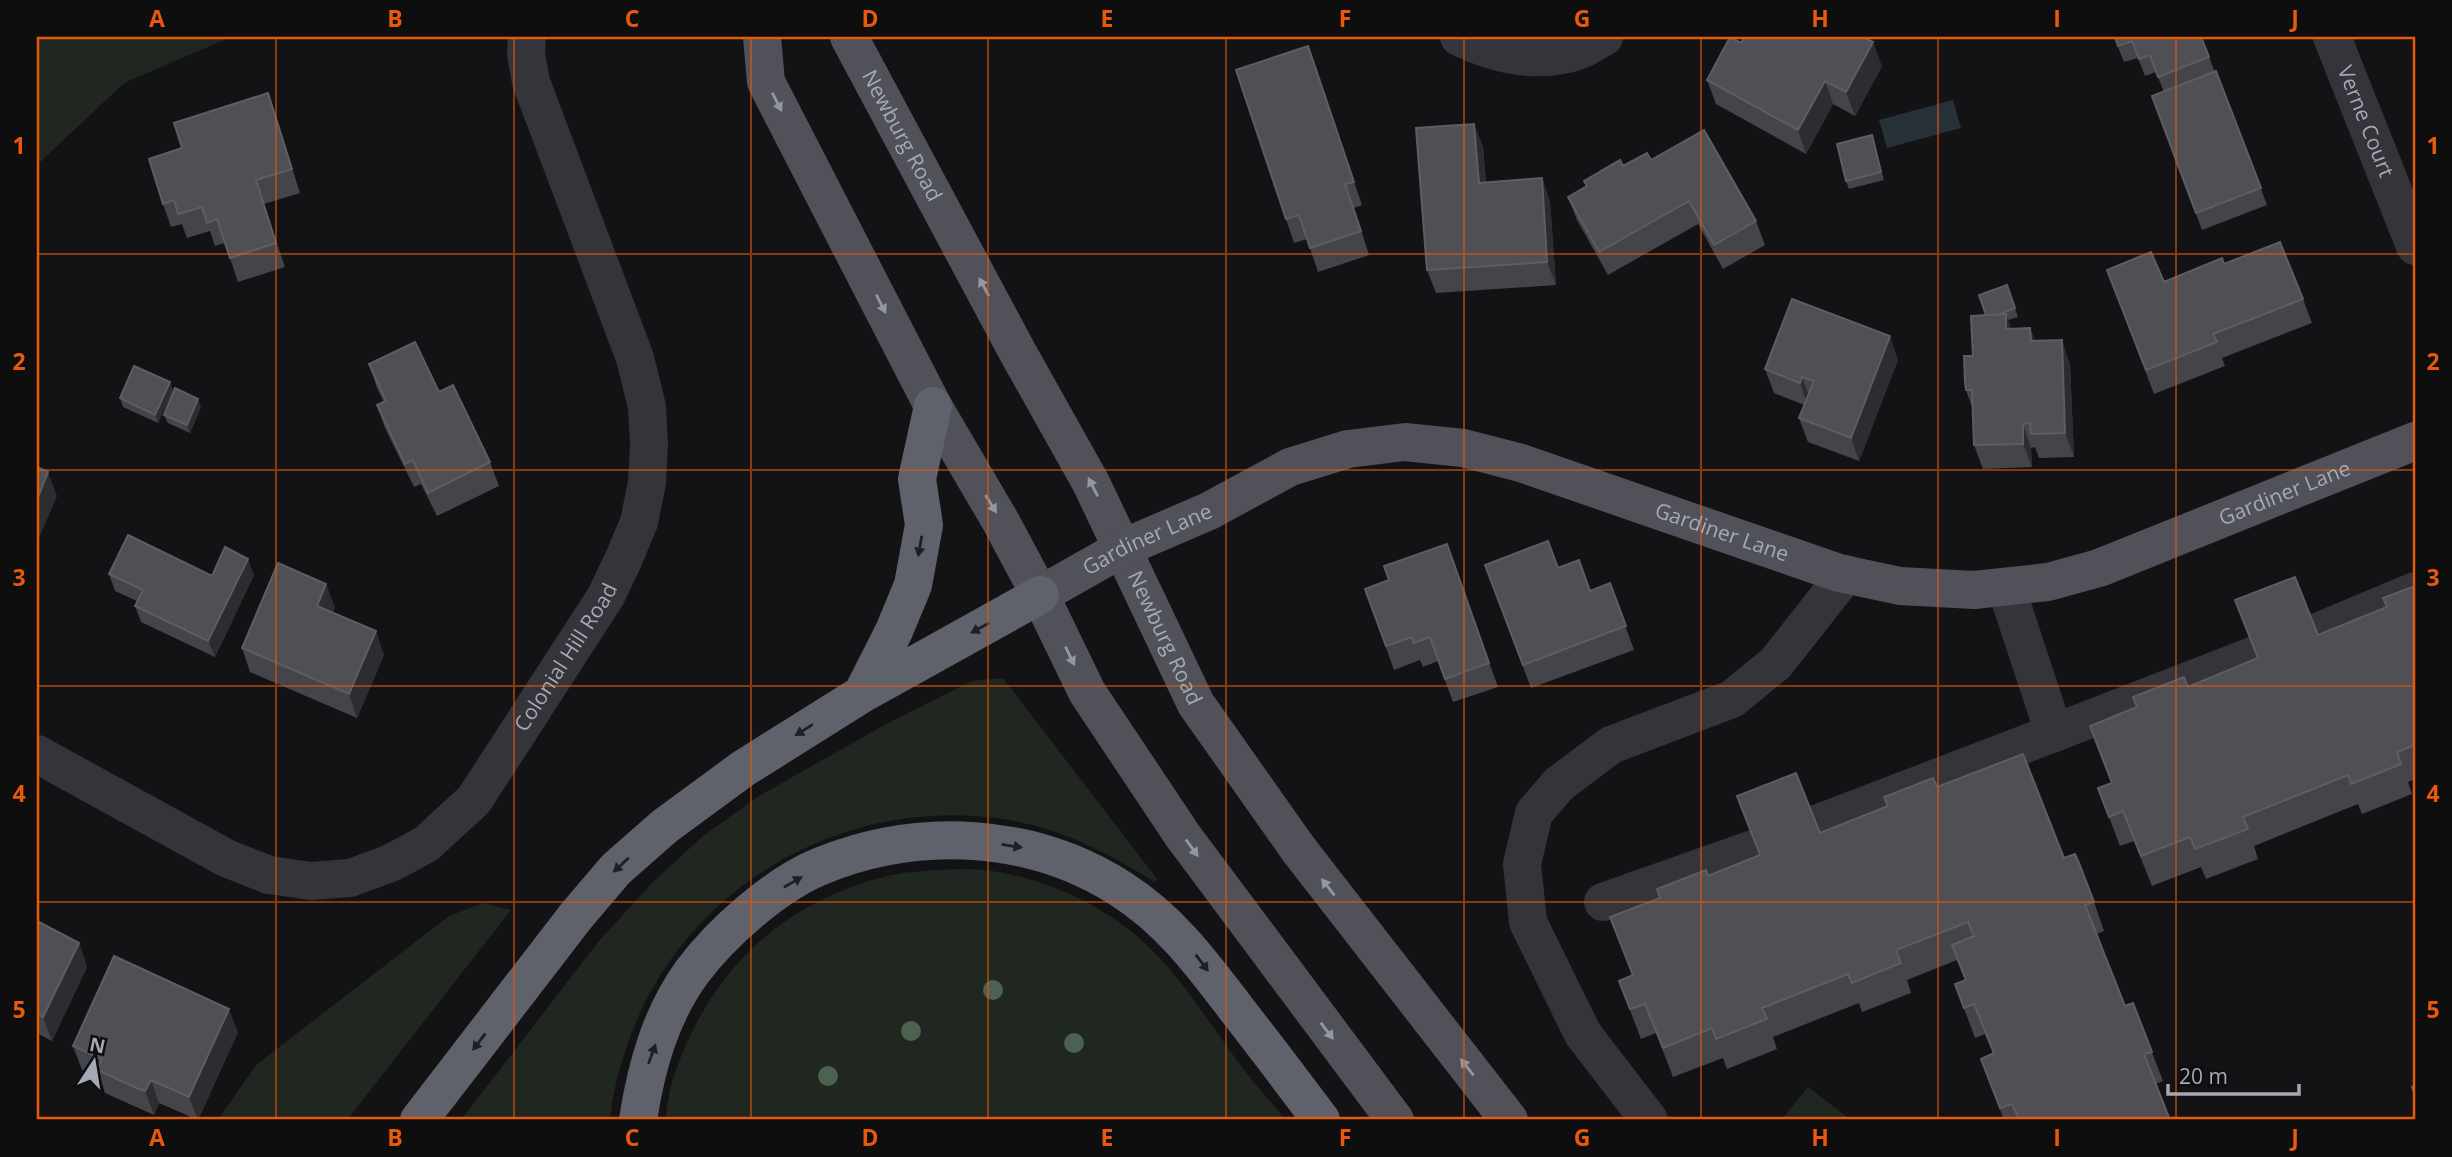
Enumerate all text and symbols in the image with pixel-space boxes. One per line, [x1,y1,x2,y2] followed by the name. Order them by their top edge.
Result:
[149,2,165,34] text: A
[387,2,403,34] text: B
[625,2,639,34] text: C
[861,2,879,34] text: D
[1101,2,1113,34] text: E
[1339,2,1351,34] text: F
[1574,2,1590,34] text: G
[1811,2,1829,34] text: H
[2053,2,2061,34] text: I
[2289,2,2299,34] text: J
[2332,61,2401,181] street label: Verne Court
[856,65,949,206] street label: Newburg Road
[771,92,782,112] one-way arrow
[12,129,26,161] text: 1
[2426,129,2440,161] text: 1
[978,277,990,297] one-way arrow
[874,295,886,315] one-way arrow
[12,345,26,377] text: 2
[2426,345,2440,377] text: 2
[2214,453,2354,531] street label: Gardiner Lane
[1087,477,1098,497] one-way arrow
[984,494,997,513] one-way arrow
[1651,495,1793,568] street label: Gardiner Lane
[1077,496,1216,581] street label: Gardiner Lane
[914,535,925,557] one-way arrow
[12,561,26,593] text: 3
[2426,561,2440,593] text: 3
[1122,566,1209,709] street label: Newburg Road
[507,578,623,736] street label: Colonial Hill Road
[971,622,990,634] one-way arrow
[1064,646,1076,666] one-way arrow
[794,724,813,737] one-way arrow
[12,777,26,809] text: 4
[2426,777,2440,809] text: 4
[1185,839,1199,857] one-way arrow
[1002,841,1024,852] one-way arrow
[612,857,630,873] one-way arrow
[783,876,803,888] one-way arrow
[1321,878,1335,896] one-way arrow
[1194,954,1208,972] one-way arrow
[12,993,26,1025] text: 5
[2426,993,2440,1025] text: 5
[1320,1022,1334,1040] one-way arrow
[60,1028,130,1098] north arrow
[87,1031,108,1060] text: N
[471,1033,486,1051] one-way arrow
[647,1043,658,1064] one-way arrow
[2168,1052,2300,1096] scale bar
[1460,1058,1474,1076] one-way arrow
[2179,1062,2228,1090] text: 20 m
[149,1121,165,1153] text: A
[387,1121,403,1153] text: B
[625,1121,639,1153] text: C
[861,1121,879,1153] text: D
[1101,1121,1113,1153] text: E
[1339,1121,1351,1153] text: F
[1574,1121,1590,1153] text: G
[1811,1121,1829,1153] text: H
[2053,1121,2061,1153] text: I
[2289,1121,2299,1153] text: J

